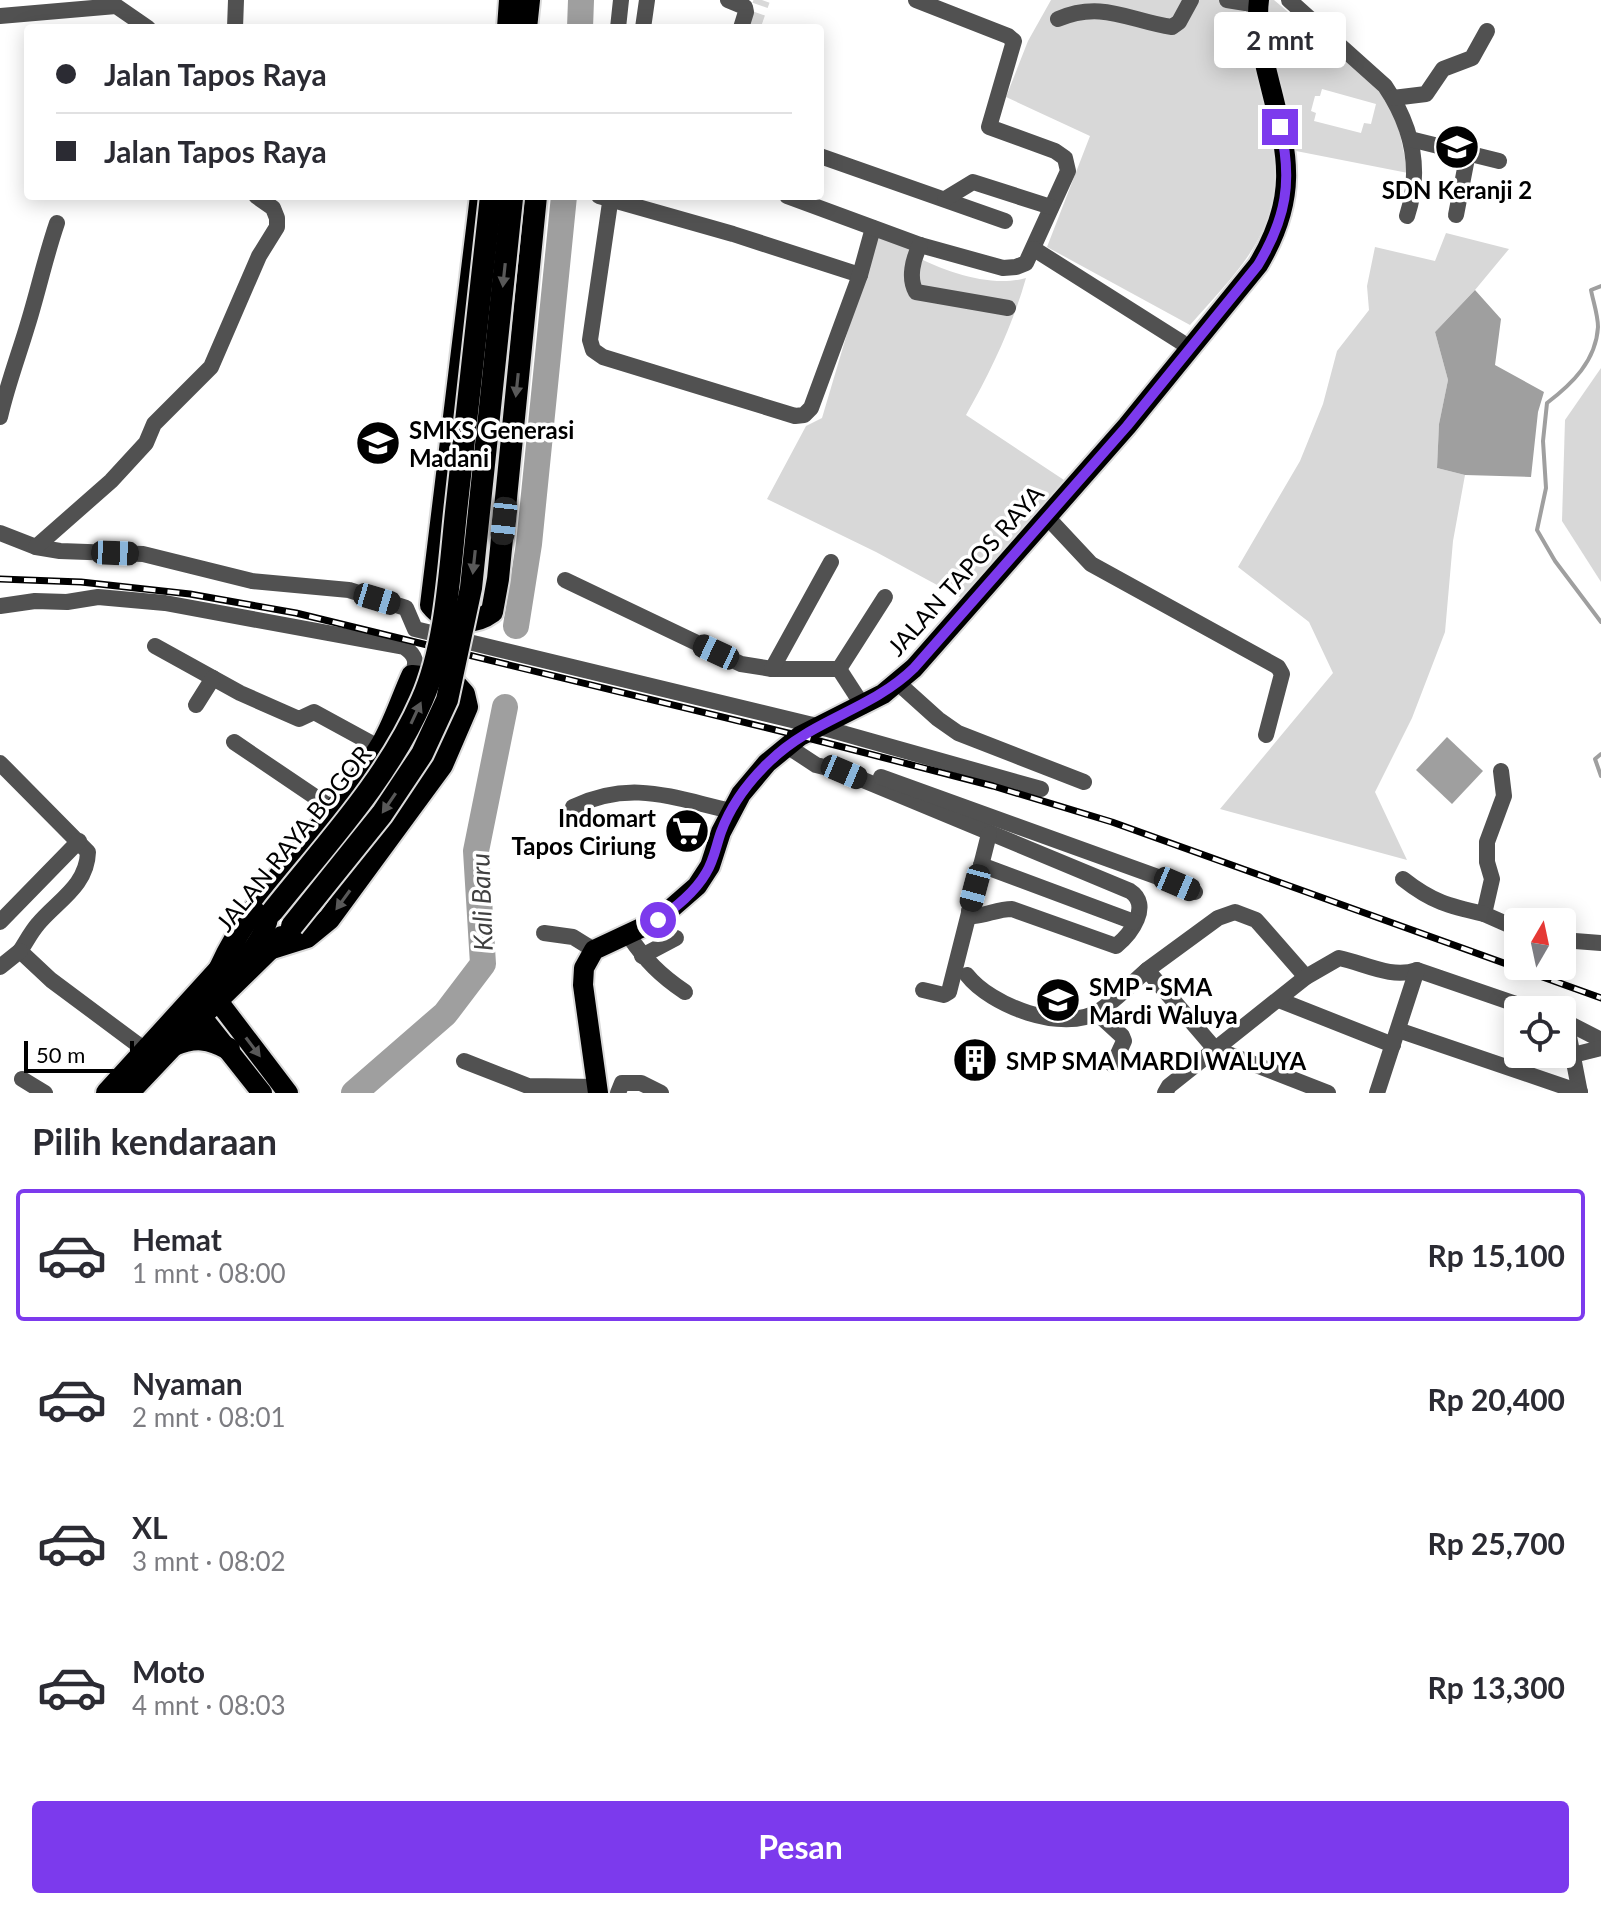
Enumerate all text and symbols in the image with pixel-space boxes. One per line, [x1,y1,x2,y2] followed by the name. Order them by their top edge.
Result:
[1214,11,1346,67] callout: 2 mnt
[1246,24,1314,56] text: 2 mnt
[104,56,327,92] text: Jalan Tapos Raya
[1262,109,1298,145] route end
[1433,123,1481,171] school or university icon: SDN Keranji 2
[104,133,327,169] text: Jalan Tapos Raya
[1382,175,1532,204] place label: SDN Keranji 2
[497,263,510,288] one-way arrow
[511,373,524,398] one-way arrow
[409,415,574,472] place label: SMKS Generasi Madani
[354,419,402,467] school or university icon: SMKS Generasi Madani
[881,478,1050,661] street label: JALAN TAPOS RAYA
[490,496,518,546] car
[91,540,139,566] car
[467,550,480,575] one-way arrow
[351,581,403,617] car
[689,631,743,673] car
[409,701,423,725] one-way arrow
[209,739,377,937] street label: JALAN RAYA BOGOR
[817,752,871,792] car
[382,793,397,814] one-way arrow
[512,803,656,860] place label: Indomart Tapos Ciriung
[663,807,711,855] supermarket icon: Indomart Tapos Ciriung
[463,852,499,952] water label: Kali Baru
[957,862,993,914] car
[1150,864,1204,904] car
[335,889,351,911] one-way arrow
[640,902,676,938] route start
[1504,908,1576,980] north arrow
[1504,908,1576,1068] map controls
[1089,972,1238,1029] place label: SMP - SMA Mardi Waluya
[1034,976,1082,1024] school or university icon: SMP - SMA Mardi Waluya
[1504,996,1576,1068] button: locate
[951,1036,999,1084] building icon: SMP SMA MARDI WALUYA
[24,1037,134,1073] scale bar
[244,1037,260,1057] one-way arrow
[36,1041,85,1068] text: 50 m
[1006,1046,1307,1075] place label: SMP SMA MARDI WALUYA
[32,1119,277,1163] text: Pilih kendaraan
[36,1219,108,1291] icon: car
[132,1221,222,1257] text: Hemat
[1428,1237,1565,1273] text: Rp 15,100
[132,1257,286,1289] text: 1 mnt · 08:00
[36,1363,108,1435] icon: car
[132,1365,243,1401] text: Nyaman
[1428,1381,1565,1417] text: Rp 20,400
[132,1401,286,1433] text: 2 mnt · 08:01
[36,1507,108,1579] icon: car
[132,1509,168,1545] text: XL
[1428,1525,1565,1561] text: Rp 25,700
[132,1545,286,1577] text: 3 mnt · 08:02
[36,1651,108,1723] icon: car
[132,1653,205,1689] text: Moto
[1428,1669,1565,1705] text: Rp 13,300
[132,1689,286,1721] text: 4 mnt · 08:03
[32,1801,1569,1893] button: Pesan

